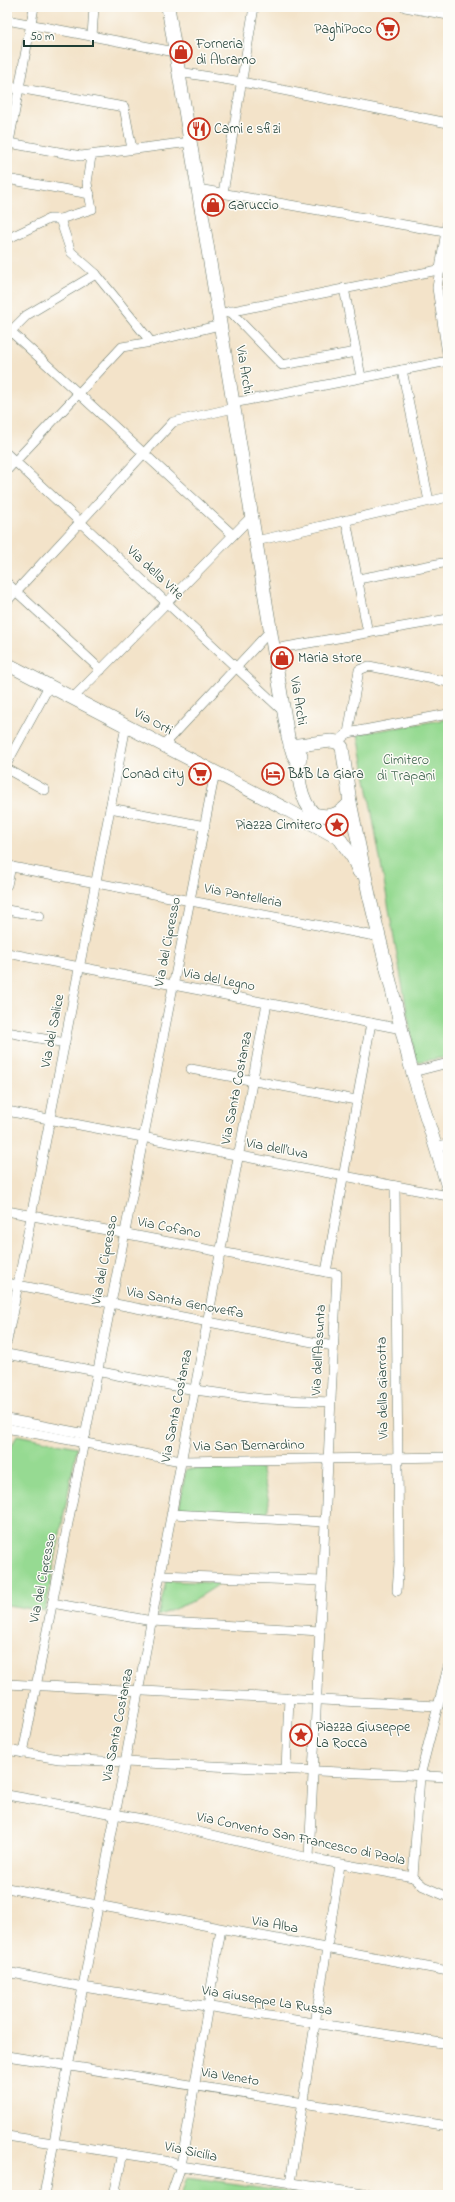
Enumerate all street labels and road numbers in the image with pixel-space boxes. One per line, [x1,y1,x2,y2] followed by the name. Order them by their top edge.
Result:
[230,343,258,396] street label: Via Archi
[121,540,189,606] street label: Via della Vite
[284,674,312,727] street label: Via Archi
[129,702,176,741] street label: Via Orti
[201,878,284,914] street label: Via Pantelleria
[149,895,187,990] street label: Via del Cipresso
[180,963,257,998] street label: Via del Legno
[35,992,71,1071] street label: Via del Salice
[216,1030,258,1147] street label: Via Santa Costanza
[243,1132,310,1165] street label: Via dell'Uva
[135,1211,202,1244] street label: Via Cofano
[86,1213,124,1308] street label: Via del Cipresso
[124,1281,245,1325] street label: Via Santa Genoveffa
[306,1304,332,1397] street label: Via dell'Assunta
[372,1337,394,1440] street label: Via della Giarrotta
[156,1348,198,1465] street label: Via Santa Costanza
[192,1435,305,1457] street label: Via San Bernardino
[24,1531,62,1626] street label: Via del Cipresso
[97,1667,139,1784] street label: Via Santa Costanza
[194,1806,407,1871] street label: Via Convento San Francesco di Paola
[249,1910,300,1939] street label: Via Alba
[199,1980,334,2022] street label: Via Giuseppe La Russa
[198,2062,261,2092] street label: Via Veneto
[162,2136,219,2168] street label: Via Sicilia

